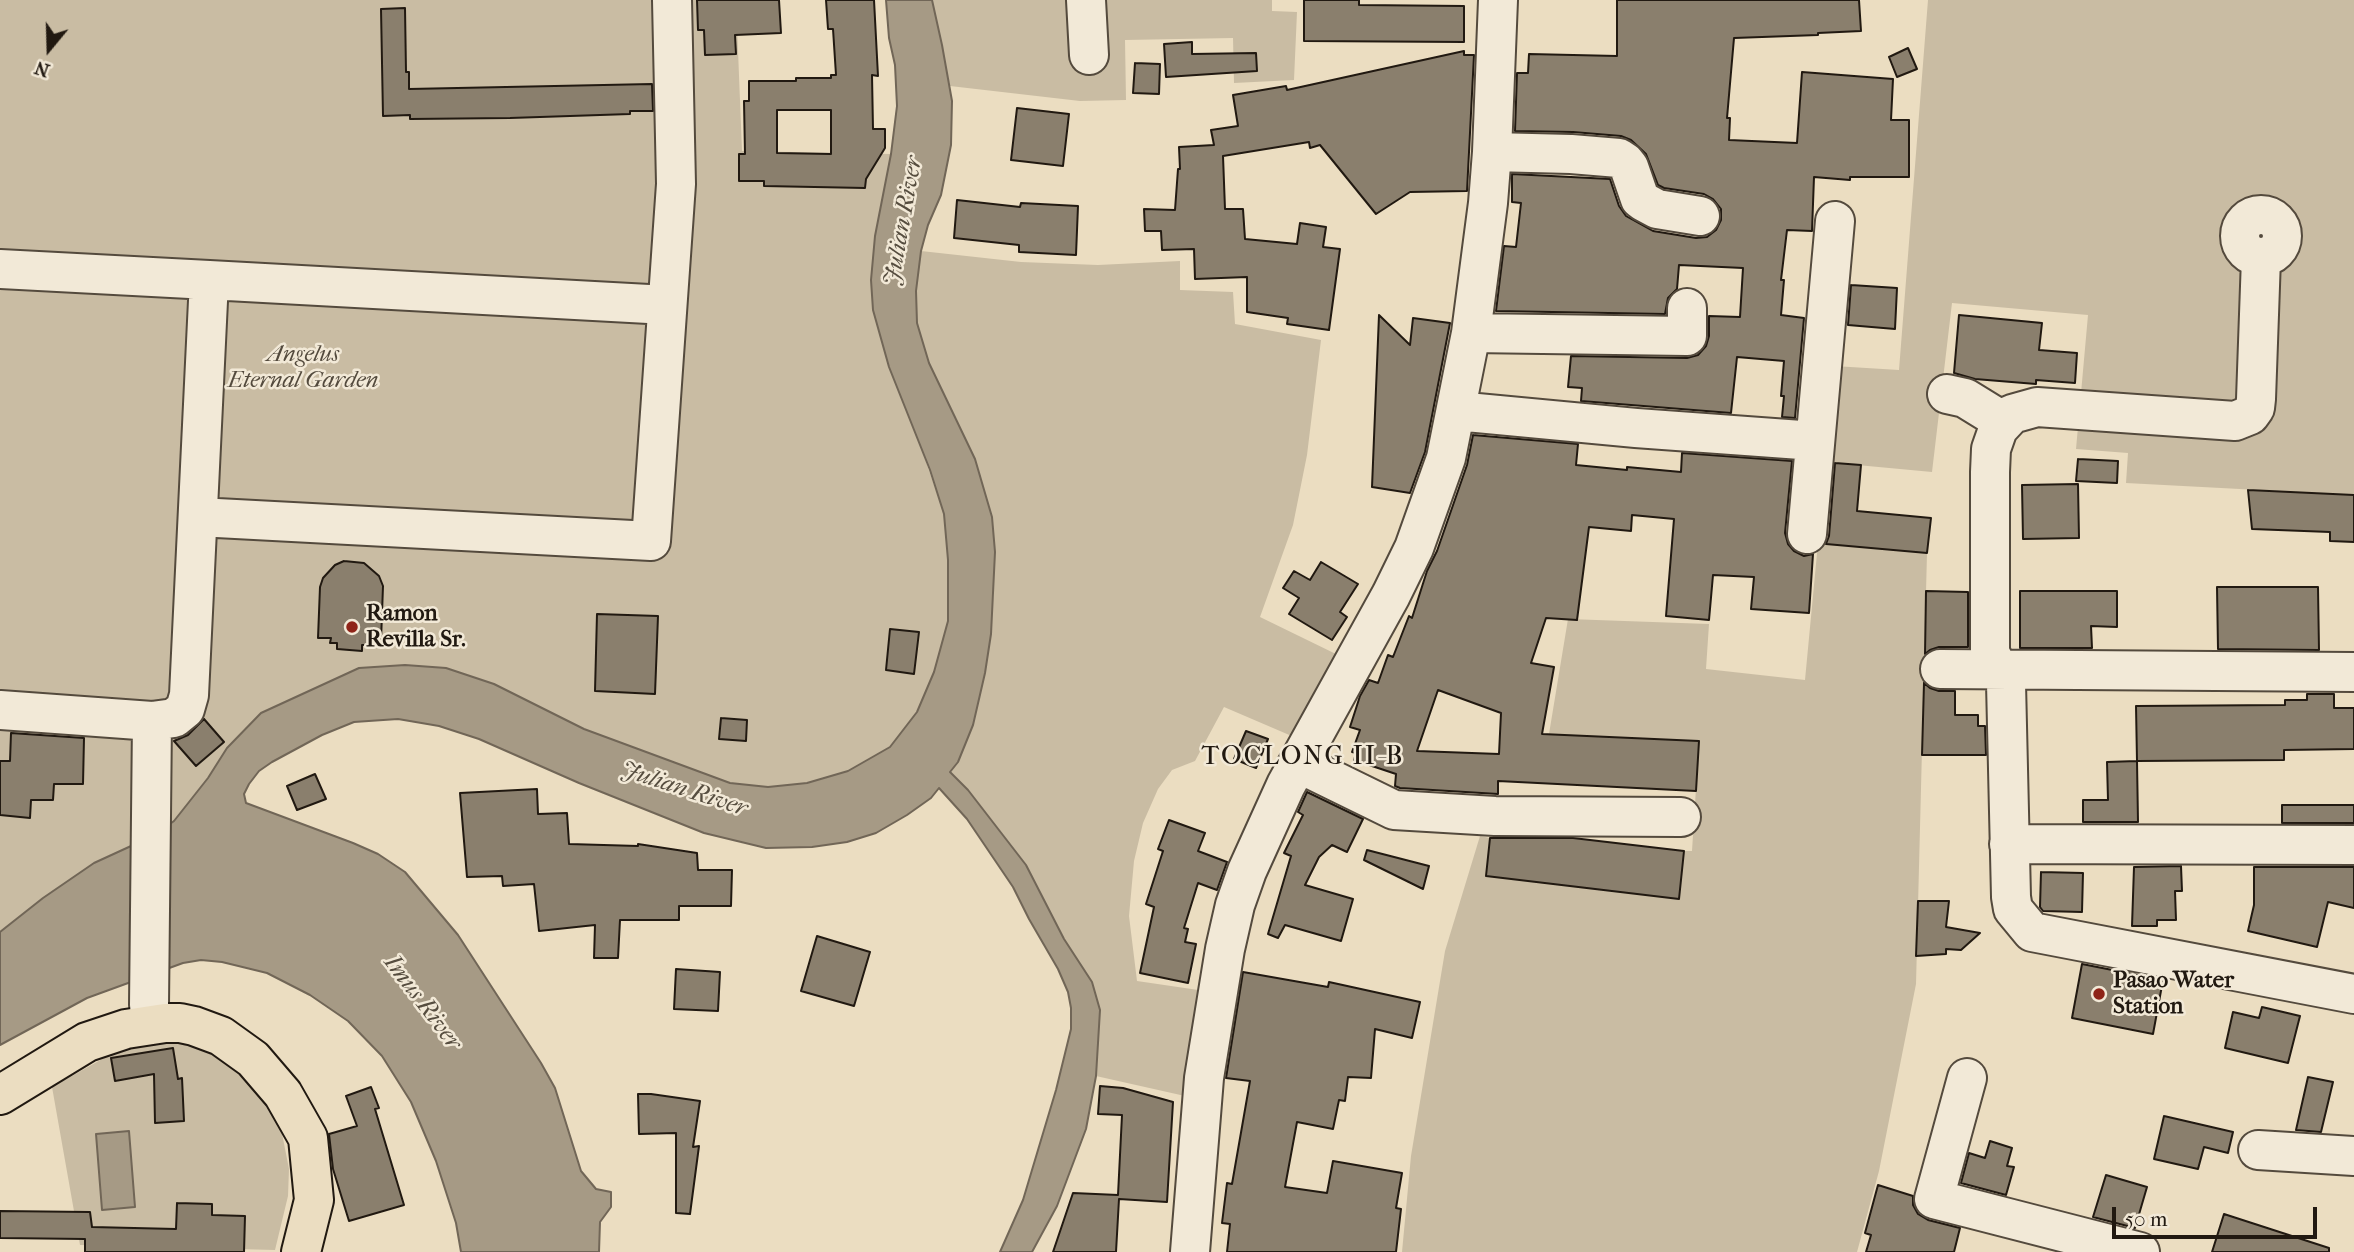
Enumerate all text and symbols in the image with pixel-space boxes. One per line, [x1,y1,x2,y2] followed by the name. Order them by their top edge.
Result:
[14,14,84,84] north arrow
[32,56,53,82] text: N
[878,154,930,288] water label: Julian River
[228,341,378,395] park label: Angelus Eternal Garden
[366,600,466,654] place label: Ramon Revilla Sr.
[344,619,360,635] marker: Ramon Revilla Sr.
[1203,742,1403,774] district label: TOCLONG II-B
[617,756,751,824] water label: Julian River
[377,950,467,1056] water label: Imus River
[2113,967,2234,1021] place label: Pasao Water Station
[2091,986,2107,1002] marker: Pasao Water Station
[2116,1192,2321,1236] scale bar
[2125,1207,2168,1231] text: 50 m

